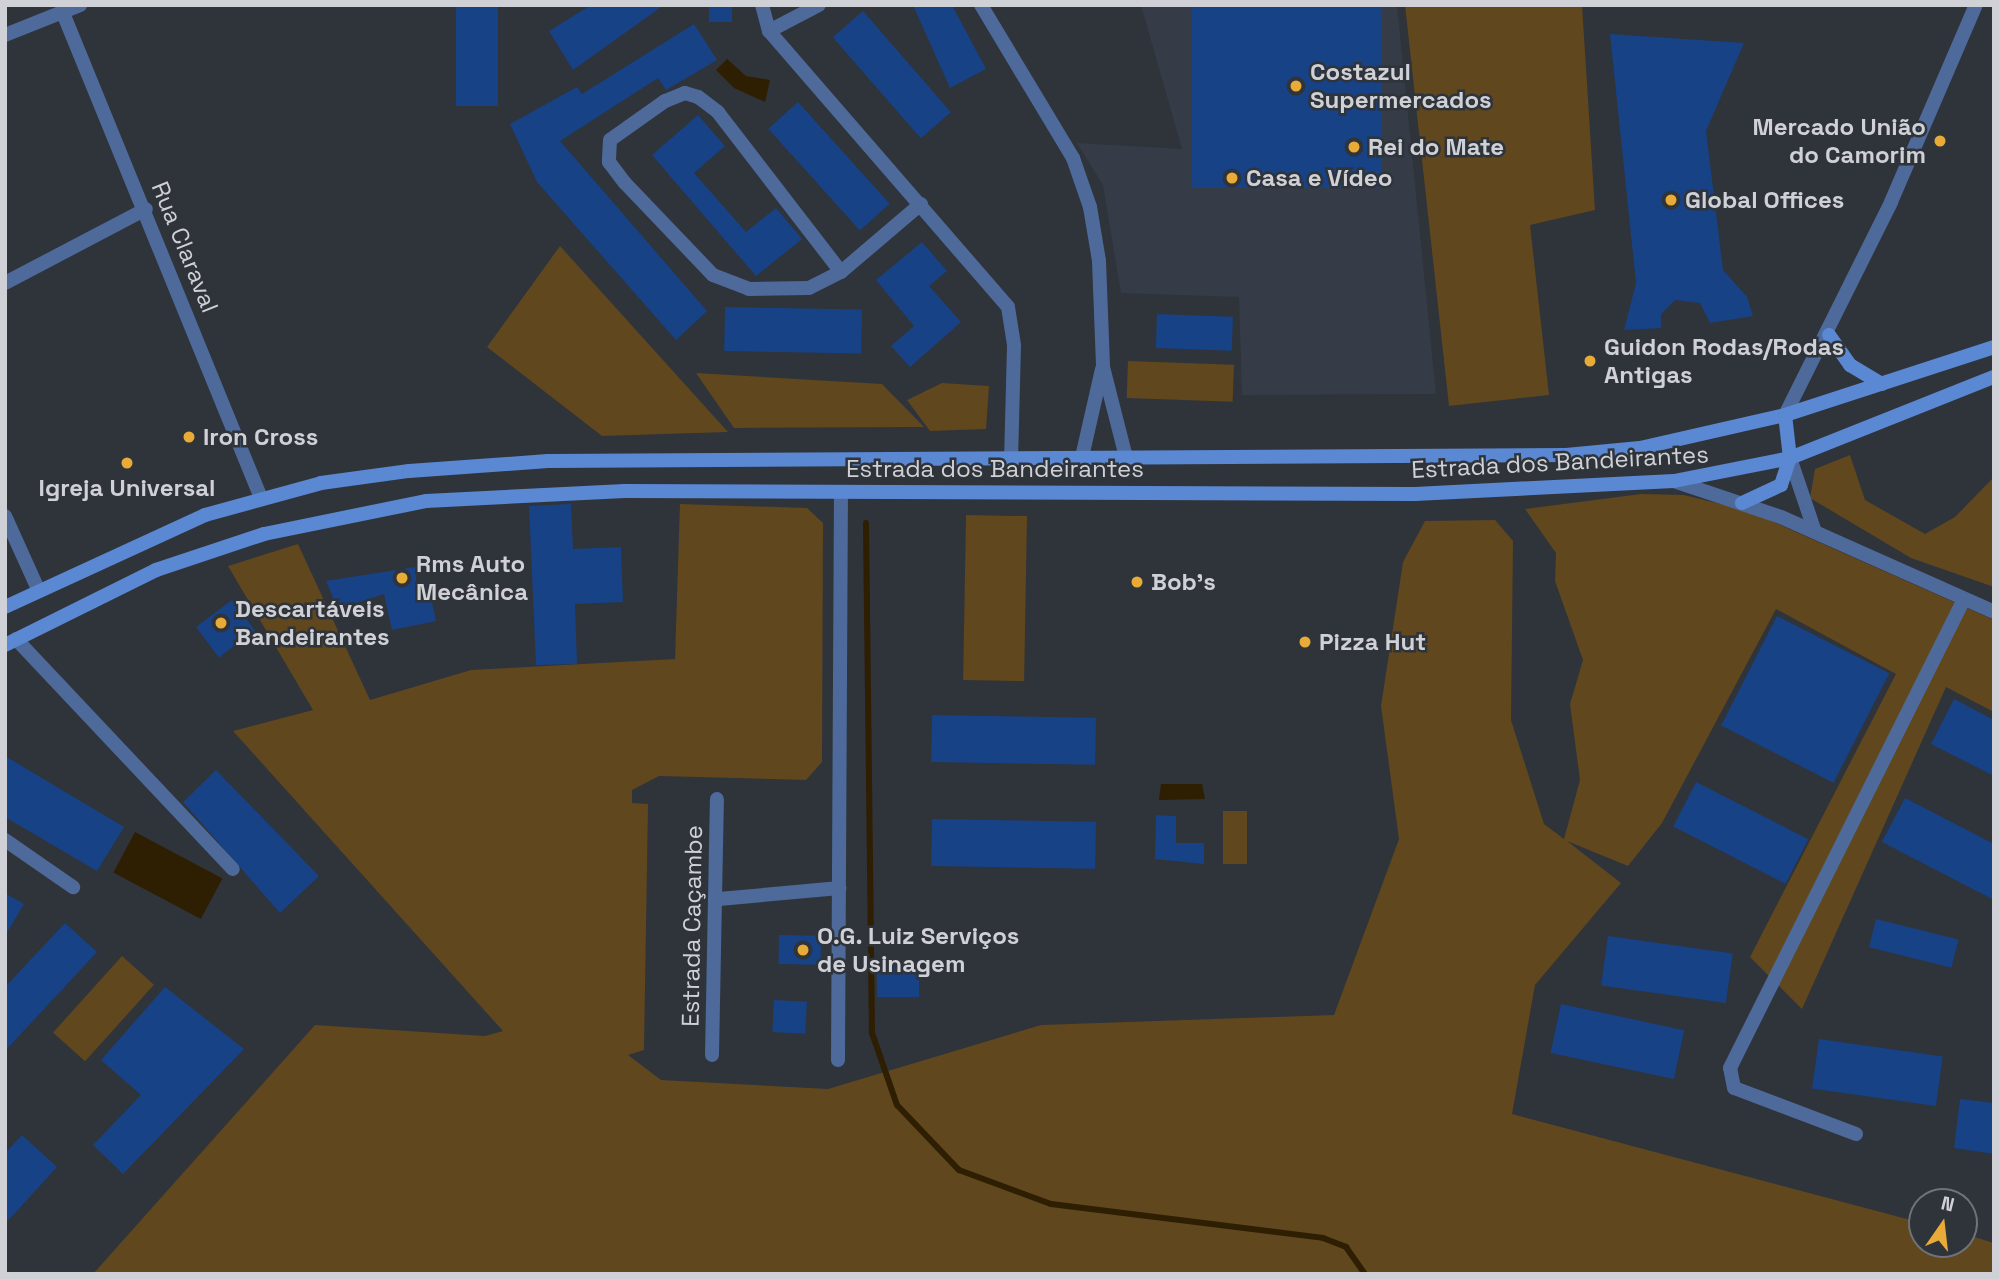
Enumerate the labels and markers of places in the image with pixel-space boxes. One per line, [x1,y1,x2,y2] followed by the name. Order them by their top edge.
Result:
[1310,58,1492,114] place label: Costazul Supermercados
[1288,78,1304,94] marker: Costazul Supermercados
[1753,113,1926,169] place label: Mercado União do Camorim
[1368,133,1504,161] place label: Rei do Mate
[1932,133,1948,149] marker: Mercado União do Camorim
[1346,139,1362,155] marker: Rei do Mate
[1246,164,1393,192] place label: Casa e Vídeo
[1224,170,1240,186] marker: Casa e Vídeo
[1685,186,1844,214] place label: Global Offices
[1663,192,1679,208] marker: Global Offices
[1604,333,1844,389] place label: Guidon Rodas/Rodas Antigas
[1582,353,1598,369] marker: Guidon Rodas/Rodas Antigas
[203,423,318,451] place label: Iron Cross
[181,429,197,445] marker: Iron Cross
[119,455,135,471] marker: Igreja Universal
[39,474,215,502] place label: Igreja Universal
[416,550,528,606] place label: Rms Auto Mecânica
[1151,568,1216,596] place label: Bob's
[394,570,410,586] marker: Rms Auto Mecânica
[1129,574,1145,590] marker: Bob's
[235,595,390,651] place label: Descartáveis Bandeirantes
[213,615,229,631] marker: Descartáveis Bandeirantes
[1319,628,1426,656] place label: Pizza Hut
[1297,634,1313,650] marker: Pizza Hut
[817,922,1020,978] place label: O.G. Luiz Serviços de Usinagem
[795,942,811,958] marker: O.G. Luiz Serviços de Usinagem

